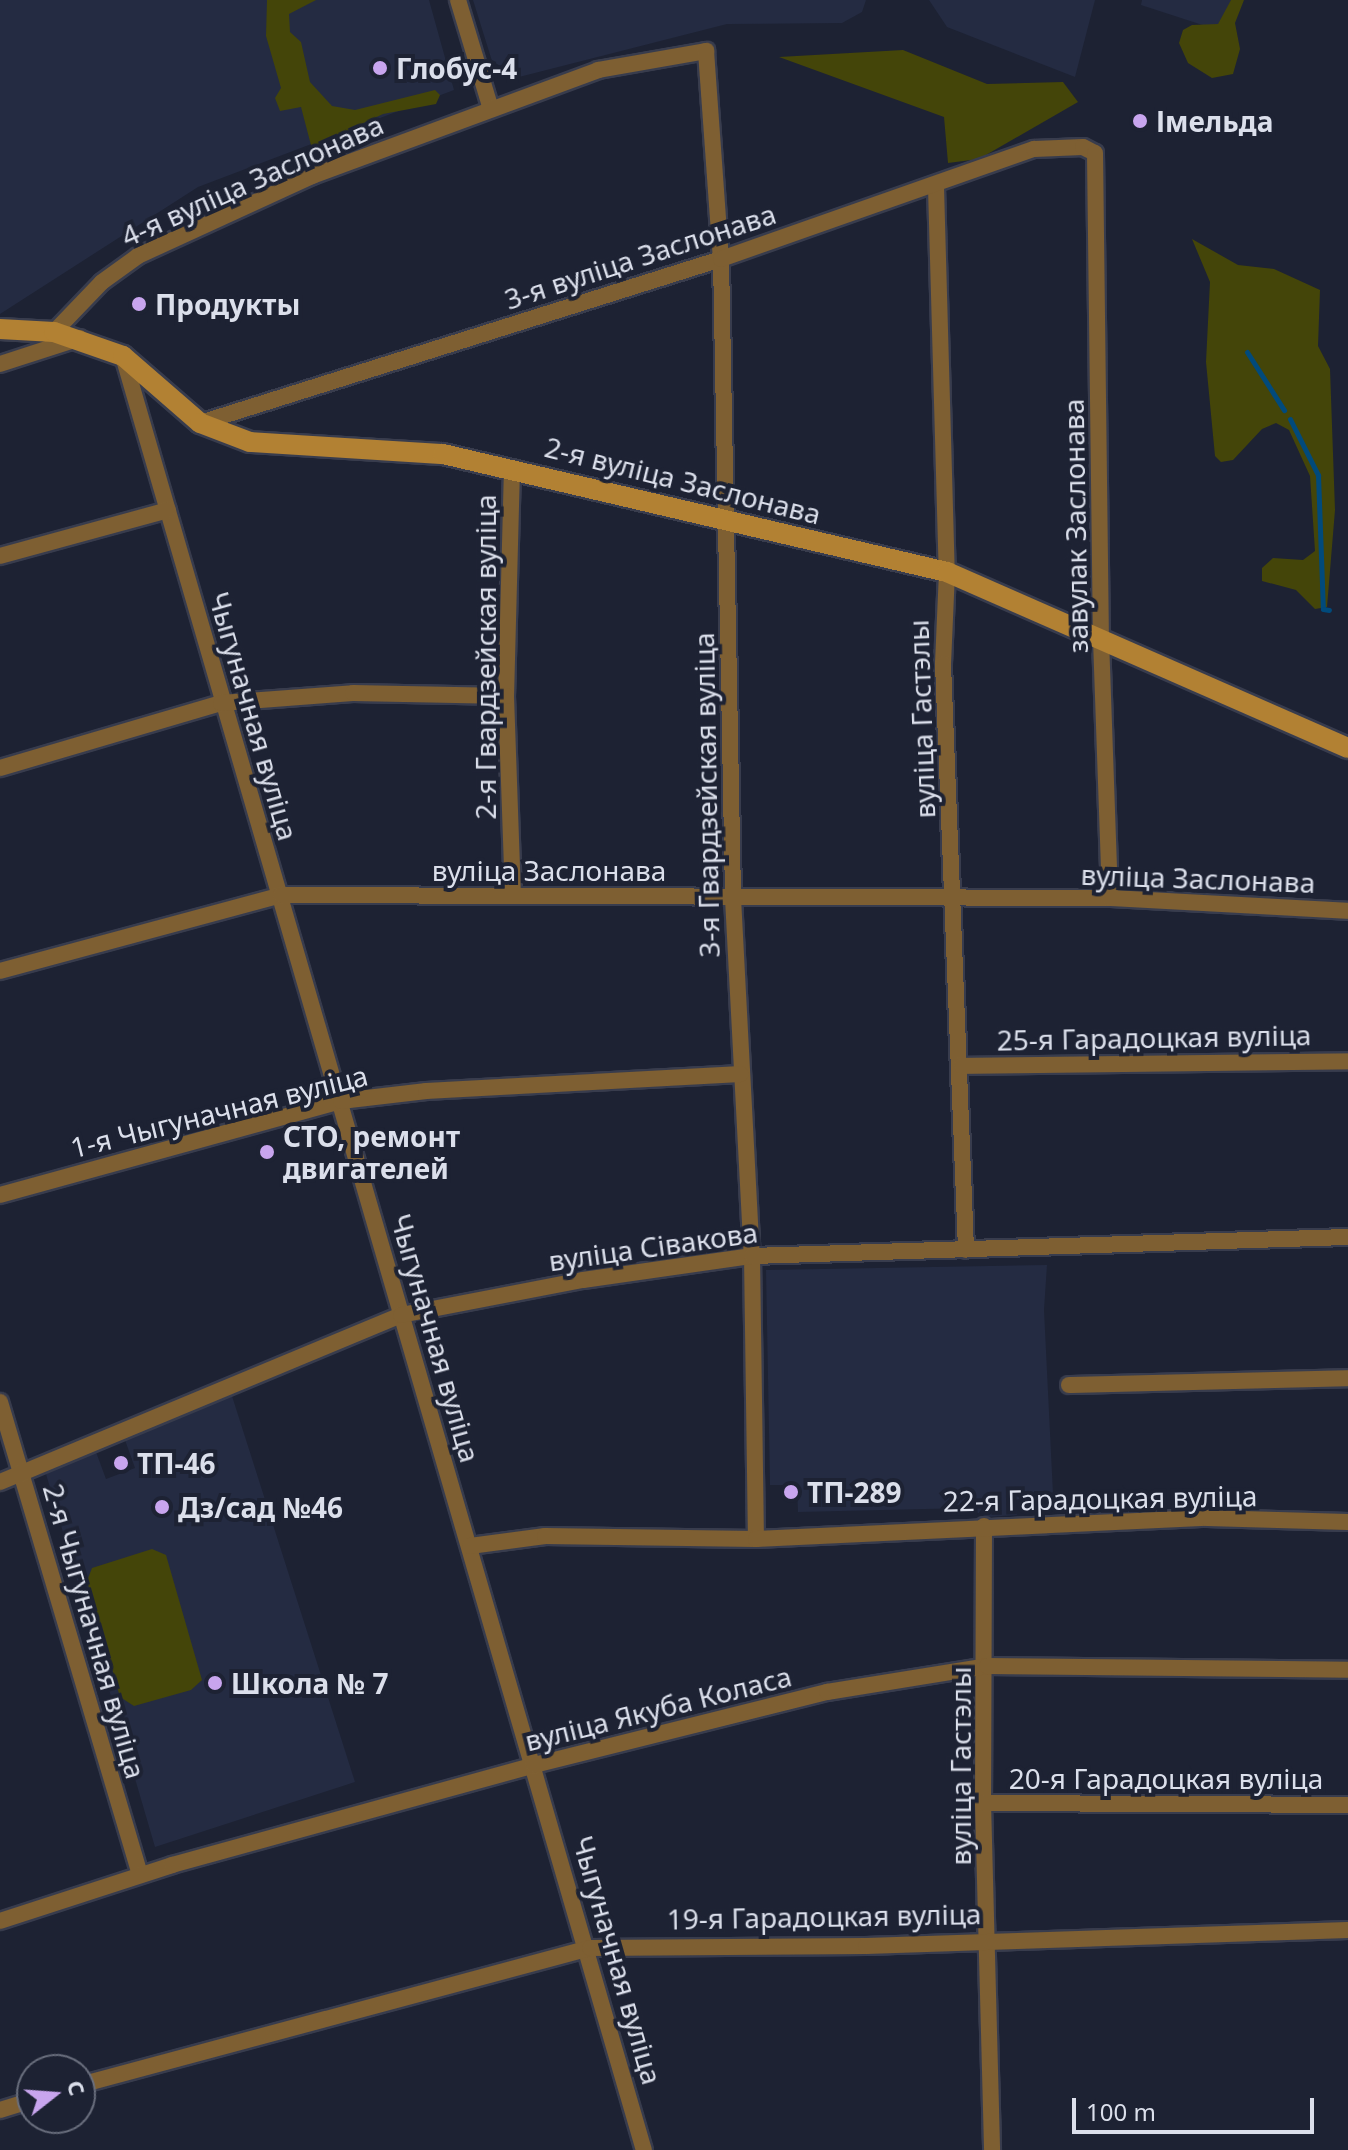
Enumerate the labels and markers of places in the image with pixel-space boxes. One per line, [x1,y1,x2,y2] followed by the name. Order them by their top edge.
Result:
[396,51,517,85] place label: Глобус-4
[371,59,389,77] marker: Глобус-4
[1156,104,1273,138] place label: Імельда
[1131,112,1149,130] marker: Імельда
[155,287,300,321] place label: Продукты
[130,295,148,313] marker: Продукты
[283,1119,460,1185] place label: СТО, ремонт двигателей
[258,1143,276,1161] marker: СТО, ремонт двигателей
[137,1446,215,1480] place label: ТП-46
[112,1454,130,1472] marker: ТП-46
[807,1475,901,1509] place label: ТП-289
[782,1483,800,1501] marker: ТП-289
[178,1490,343,1524] place label: Дз/сад №46
[153,1498,171,1516] marker: Дз/сад №46
[231,1666,388,1700] place label: Школа № 7
[206,1674,224,1692] marker: Школа № 7

